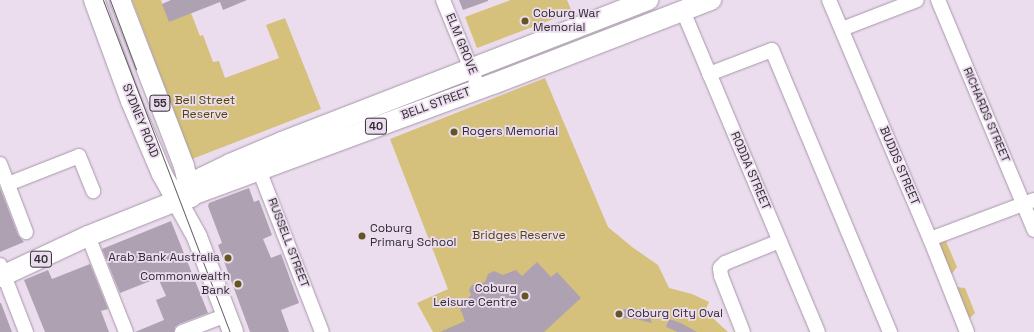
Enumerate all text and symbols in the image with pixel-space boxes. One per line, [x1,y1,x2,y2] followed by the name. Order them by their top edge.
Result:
[533,7,600,35] place label: Coburg War Memorial
[442,11,480,77] street label: ELM GROVE
[520,16,530,26] marker: Coburg War Memorial
[959,65,1013,165] street label: RICHARDS STREET
[119,82,161,160] street label: SYDNEY ROAD
[399,85,473,123] street label: BELL STREET
[149,94,171,112] road number: 55
[175,94,235,122] park label: Bell Street Reserve
[364,117,388,135] road number: 40
[876,124,922,208] street label: BUDDS STREET
[462,125,558,139] place label: Rogers Memorial
[449,127,459,137] marker: Rogers Memorial
[727,130,773,212] street label: RODDA STREET
[264,196,312,290] street label: RUSSELL STREET
[370,222,457,250] place label: Coburg Primary School
[472,229,566,243] park label: Bridges Reserve
[357,231,367,241] marker: Coburg Primary School
[29,250,53,268] road number: 40
[108,251,220,265] place label: Arab Bank Australia
[223,253,233,263] marker: Arab Bank Australia
[140,270,230,298] place label: Commonwealth Bank
[233,279,243,289] marker: Commonwealth Bank
[433,282,517,310] place label: Coburg Leisure Centre
[520,291,530,301] marker: Coburg Leisure Centre
[627,307,723,321] place label: Coburg City Oval
[614,309,624,319] marker: Coburg City Oval

